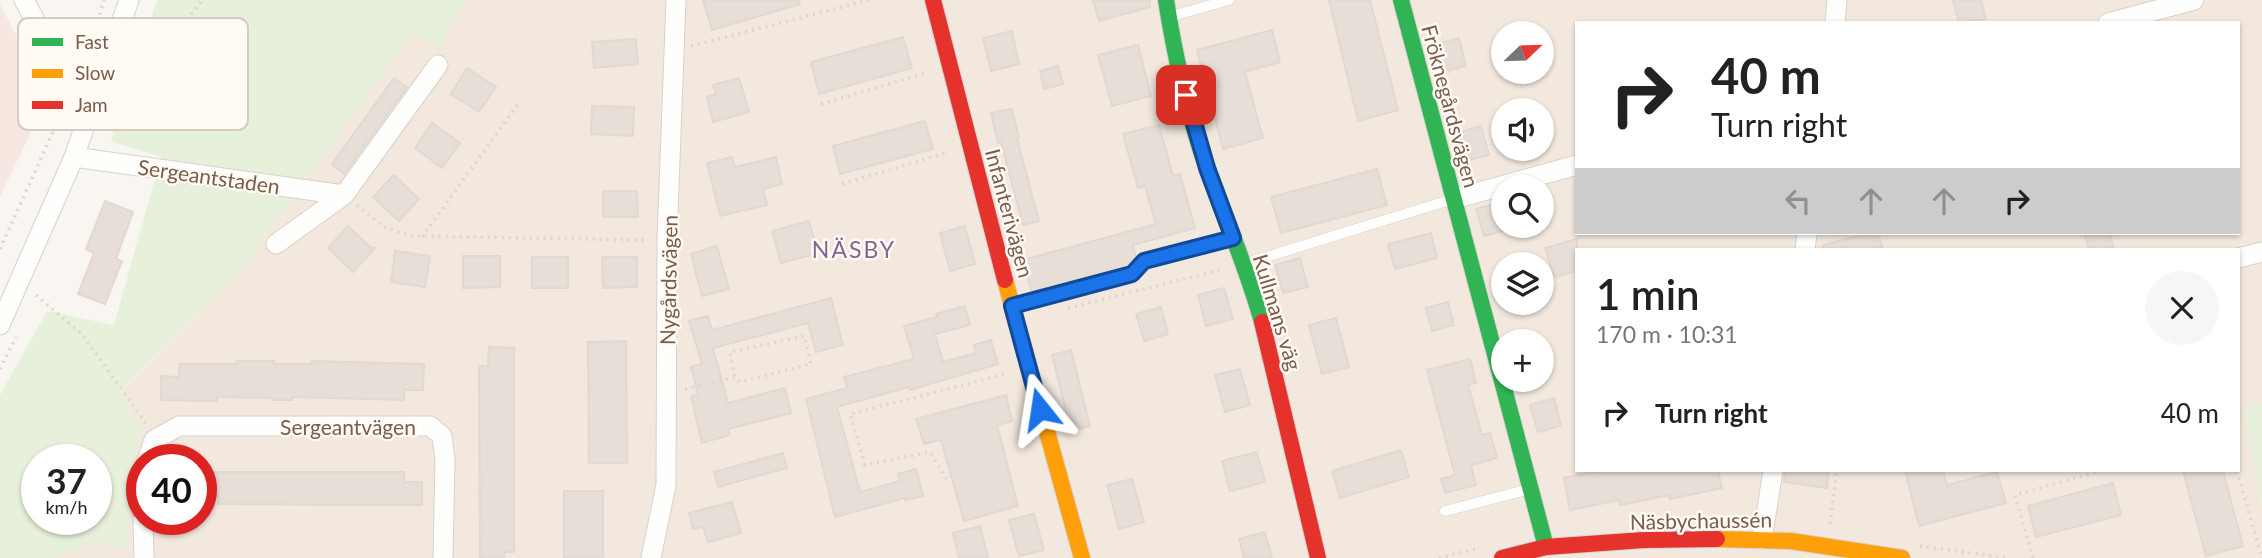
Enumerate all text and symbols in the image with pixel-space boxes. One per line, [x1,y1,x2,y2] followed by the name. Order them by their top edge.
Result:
[18,18,248,130] legend
[1491,21,1554,84] north arrow
[1491,21,1554,392] map controls
[1417,22,1485,190] street label: Fröknegårdsvägen
[75,30,109,53] text: Fast
[1711,46,1821,104] text: 40 m
[1596,49,1687,140] icon: right
[75,61,115,84] text: Slow
[1156,65,1216,125] pin
[1167,76,1205,114] icon: arrive
[75,93,108,116] text: Jam
[1491,98,1554,161] button: sound
[1711,105,1847,144] text: Turn right
[981,146,1039,280] street label: Infanterivägen
[137,154,281,198] street label: Sergeantstaden
[1491,175,1554,238] button: search
[1779,182,1817,220] icon: left
[1852,182,1890,220] icon: ahead
[1925,182,1963,220] icon: ahead
[1998,182,2036,220] icon: right
[654,215,682,345] street label: Nygårdsvägen
[812,235,896,263] district label: NÄSBY
[1248,251,1308,373] street label: Kullmans väg
[1491,252,1554,315] button: layers
[1596,269,1700,319] text: 1 min
[2145,271,2219,345] button: close
[1596,320,1738,348] text: 170 m · 10:31
[1491,329,1554,392] button: +
[1003,372,1077,446] position arrow
[1596,394,1634,432] icon: right
[1655,397,1768,429] text: Turn right
[2161,397,2219,429] text: 40 m
[280,414,416,439] street label: Sergeantvägen
[126,444,217,535] speed limit sign: 40
[46,459,87,501] text: 37
[45,496,88,518] text: km/h
[1630,506,1772,534] street label: Näsbychaussén

